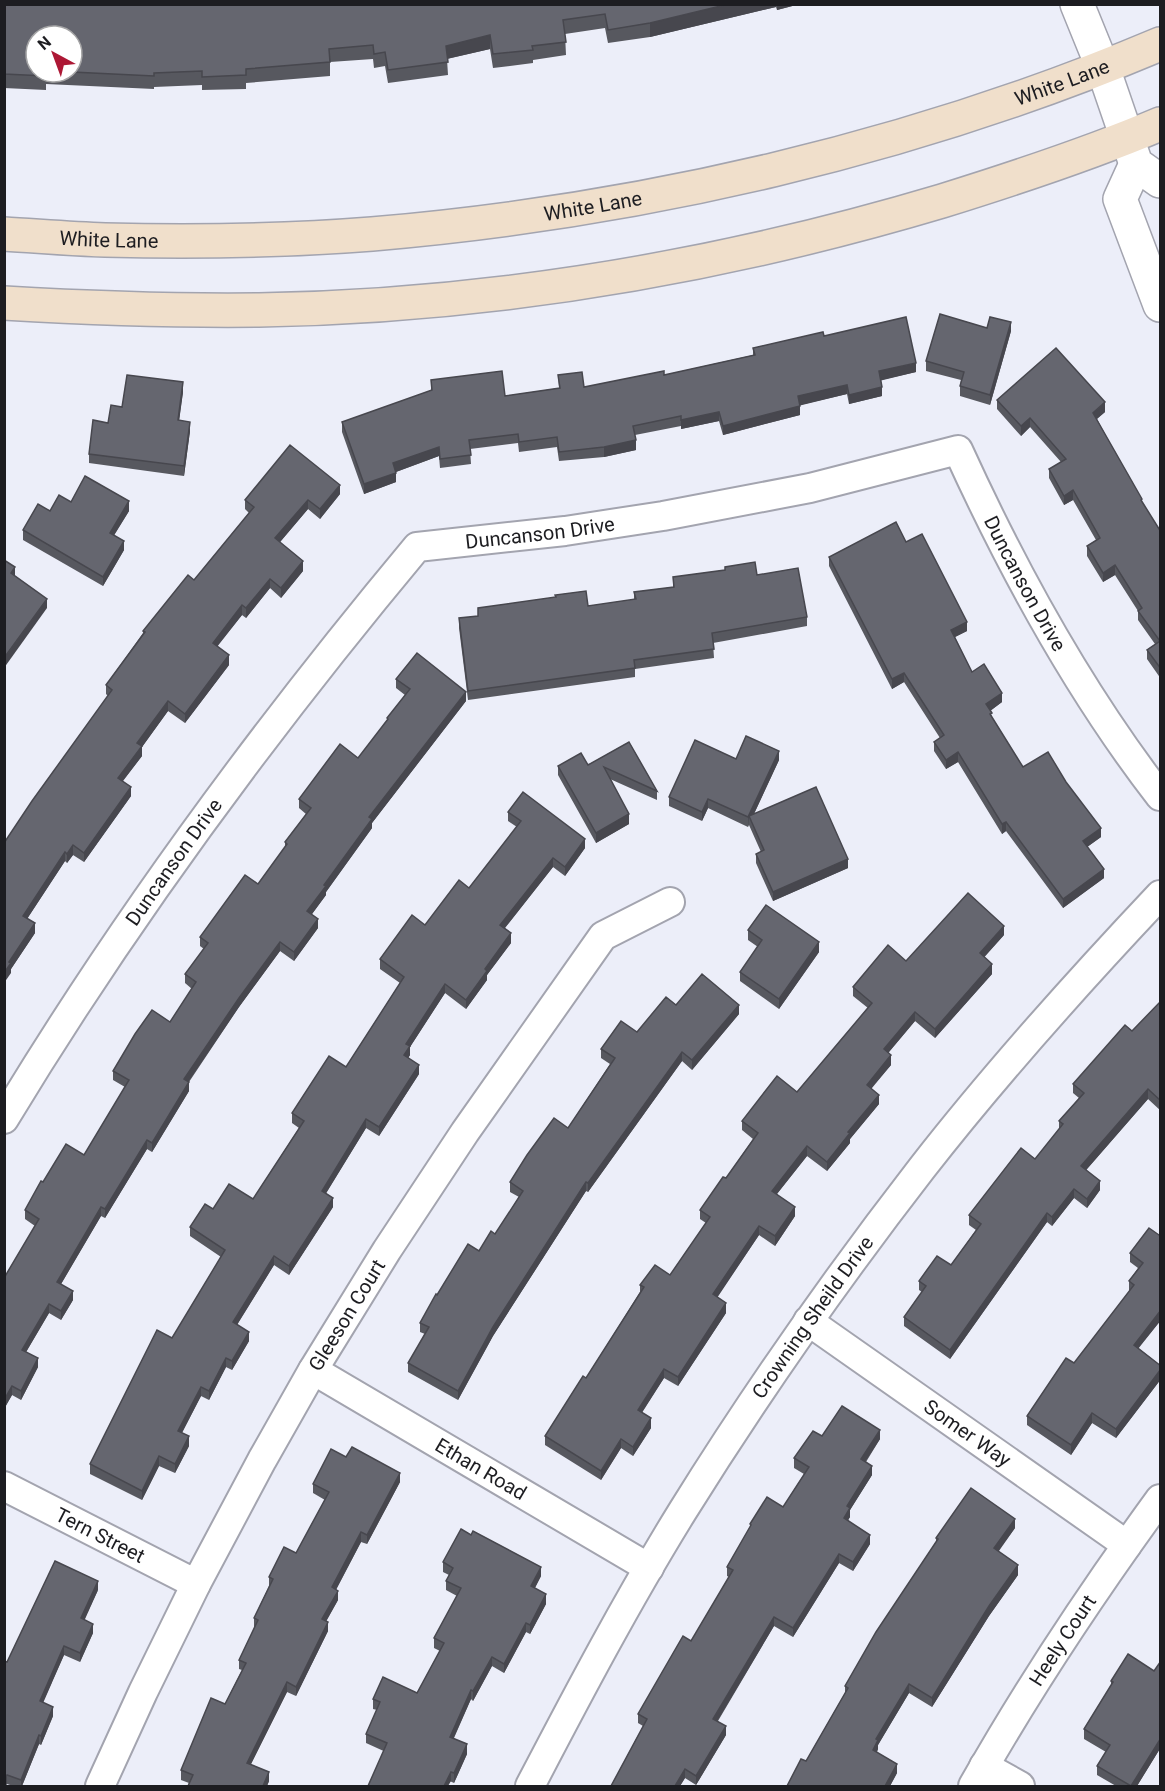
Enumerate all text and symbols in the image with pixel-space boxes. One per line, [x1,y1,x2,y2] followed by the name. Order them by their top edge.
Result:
[24,24,84,84] north arrow
[34,32,55,54] text: N
[1012,54,1113,111] street label: White Lane
[542,186,644,226] street label: White Lane
[59,226,158,253] street label: White Lane
[464,512,616,554] street label: Duncanson Drive
[979,512,1071,656] street label: Duncanson Drive
[120,794,227,930] street label: Duncanson Drive
[747,1231,878,1403] street label: Crowning Sheild Drive
[303,1255,390,1375] street label: Gleeson Court
[919,1394,1016,1472] street label: Somer Way
[431,1433,531,1505] street label: Ethan Road
[51,1502,149,1568] street label: Tern Street
[1024,1590,1101,1690] street label: Heely Court

